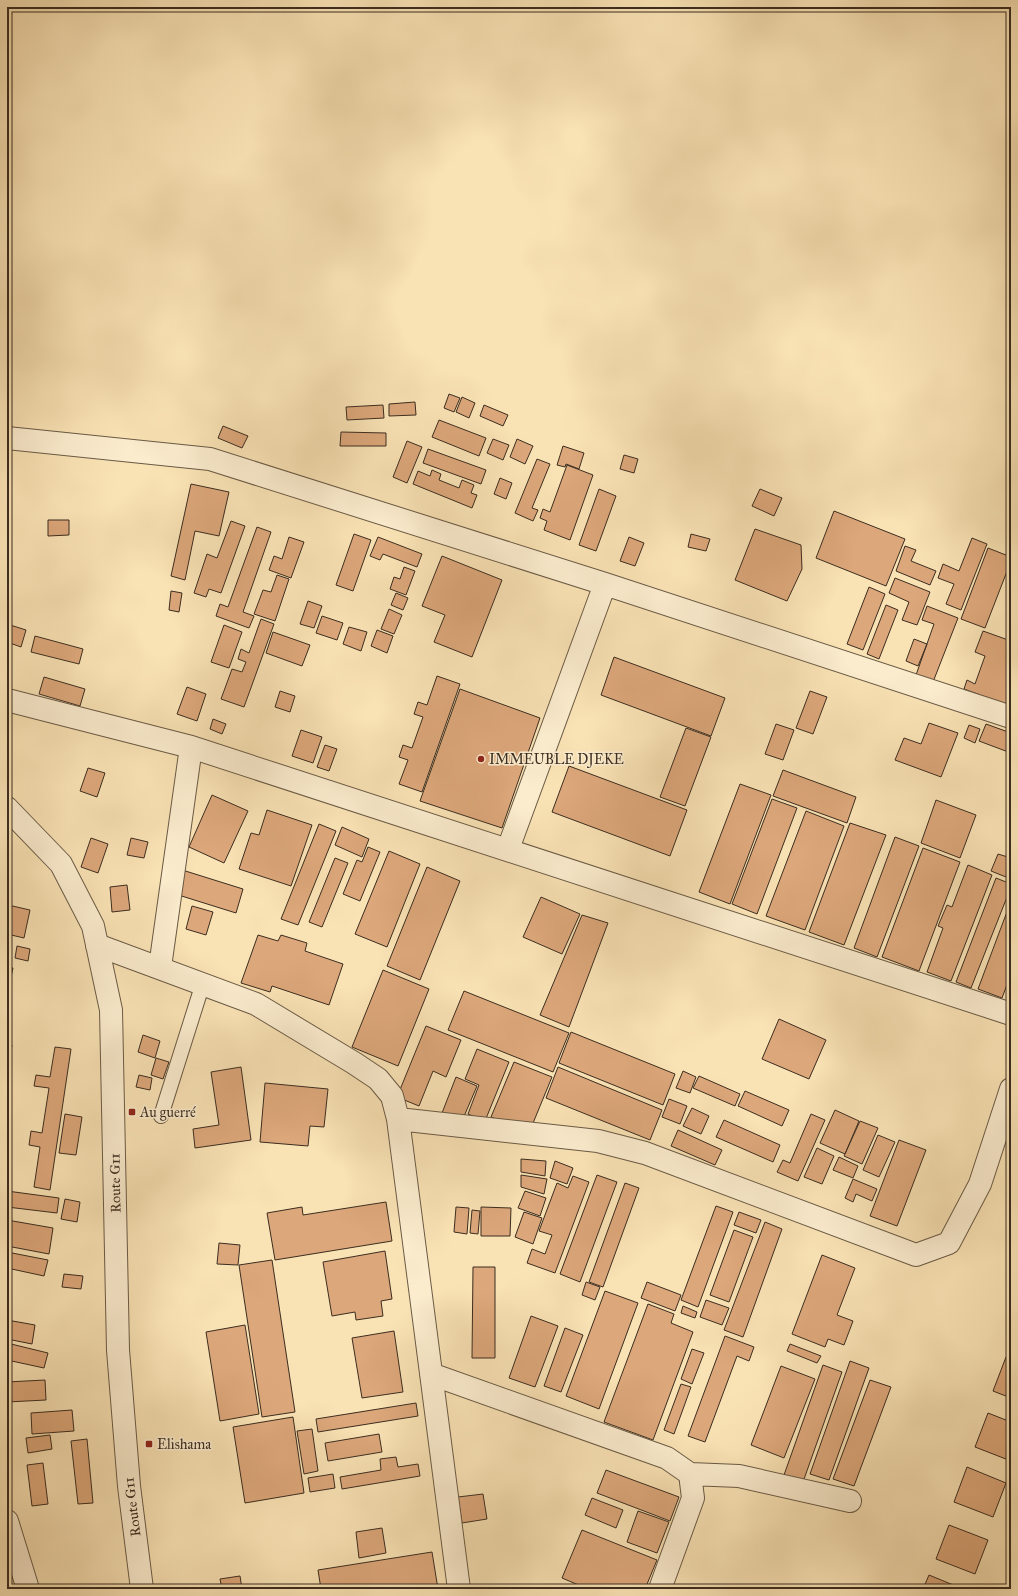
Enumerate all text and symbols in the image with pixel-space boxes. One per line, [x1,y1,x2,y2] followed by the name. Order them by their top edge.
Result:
[489,751,624,769] place label: IMMEUBLE DJEKE
[476,754,486,764] marker: IMMEUBLE DJEKE
[139,1104,196,1121] place label: Au guerré
[127,1107,137,1117] marker: Au guerré
[106,1153,125,1213] street label: Route G11
[157,1436,211,1453] place label: Elishama
[144,1439,154,1449] marker: Elishama
[120,1476,145,1537] street label: Route G11

